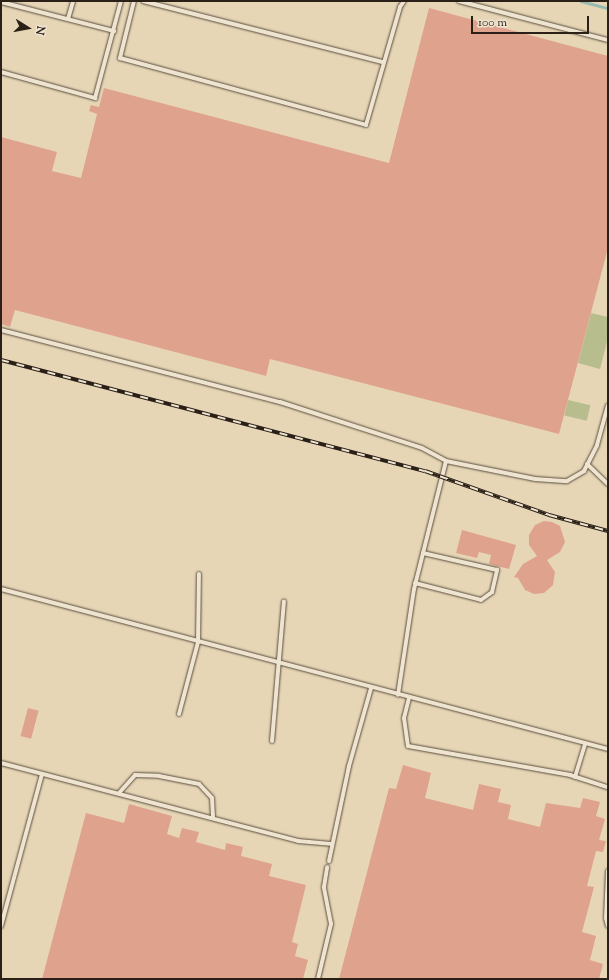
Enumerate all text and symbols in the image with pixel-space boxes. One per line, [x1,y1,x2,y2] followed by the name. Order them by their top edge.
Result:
[8,8,48,48] north arrow
[473,8,591,34] scale bar
[478,14,507,32] text: 100 m
[31,24,48,36] text: N

